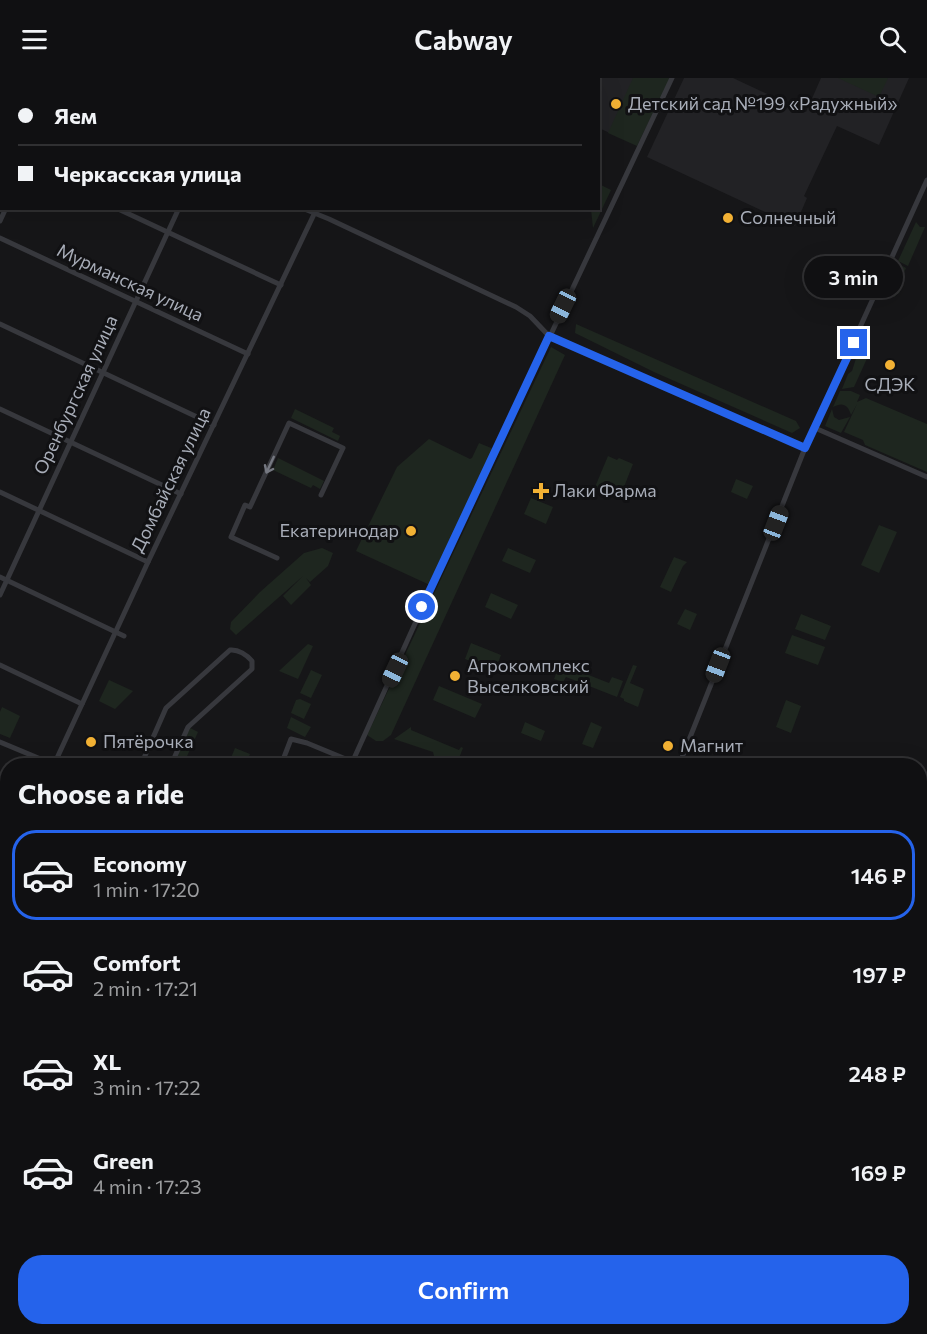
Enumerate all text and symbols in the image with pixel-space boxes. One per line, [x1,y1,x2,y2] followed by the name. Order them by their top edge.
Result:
[18,23,51,56] icon: menu
[414,23,513,56] text: Cabway
[876,23,909,56] icon: search
[628,92,898,114] place label: Детский сад №199 «Радужный»
[609,97,623,111] marker: Детский сад №199 «Радужный»
[54,102,97,129] text: Яем
[54,160,241,187] text: Черкасская улица
[740,206,836,228] place label: Солнечный
[721,211,735,225] marker: Солнечный
[54,239,207,326] street label: Мурманская улица
[804,256,904,298] callout: 3 min
[829,265,878,289] text: 3 min
[547,286,579,326] car
[29,311,122,478] street label: Оренбургская улица
[840,329,867,356] route end
[883,358,897,372] marker: СДЭК
[865,373,915,395] place label: СДЭК
[126,404,215,555] street label: Домбайская улица
[263,456,275,474] one-way arrow
[553,479,657,501] place label: Лаки Фарма
[534,484,548,498] marker: Лаки Фарма
[761,503,791,543] car
[279,519,399,541] place label: Екатеринодар
[404,524,418,538] marker: Екатеринодар
[408,593,435,620] route start
[703,645,733,685] car
[379,650,411,690] car
[467,654,590,697] place label: Агрокомплекс Выселковский
[448,669,462,683] marker: Агрокомплекс Выселковский
[103,730,194,752] place label: Пятёрочка
[680,734,744,756] place label: Магнит
[84,735,98,749] marker: Пятёрочка
[661,739,675,753] marker: Магнит
[18,777,184,810] text: Choose a ride
[21,848,75,902] icon: car
[93,850,187,877] text: Economy
[851,862,906,889] text: 146 ₽
[93,877,200,901] text: 1 min · 17:20
[21,947,75,1001] icon: car
[93,949,181,976] text: Comfort
[852,961,906,988] text: 197 ₽
[93,976,198,1000] text: 2 min · 17:21
[21,1046,75,1100] icon: car
[93,1048,121,1075] text: XL
[849,1060,906,1087] text: 248 ₽
[93,1075,201,1099] text: 3 min · 17:22
[21,1145,75,1199] icon: car
[93,1147,154,1174] text: Green
[851,1159,906,1186] text: 169 ₽
[93,1174,202,1198] text: 4 min · 17:23
[18,1255,909,1324] button: Confirm

